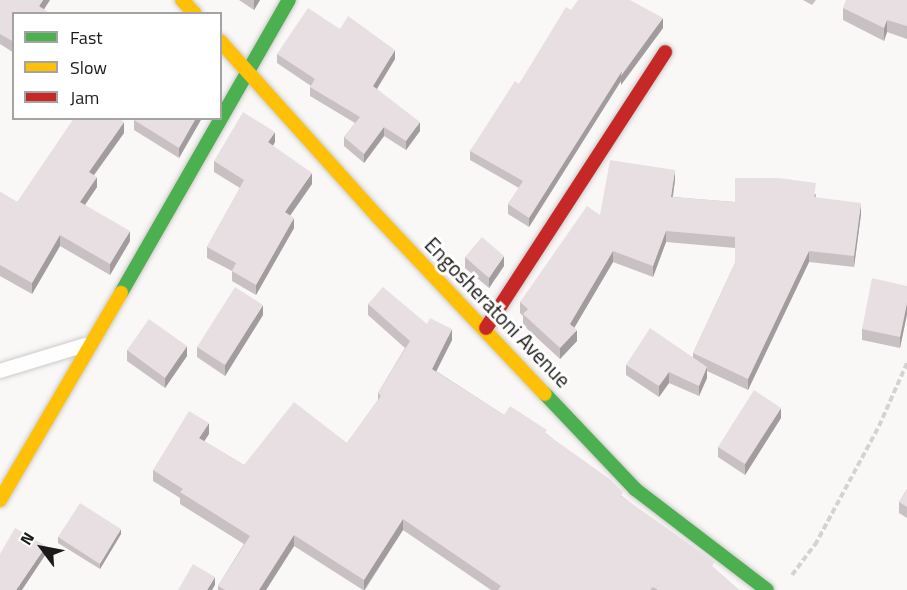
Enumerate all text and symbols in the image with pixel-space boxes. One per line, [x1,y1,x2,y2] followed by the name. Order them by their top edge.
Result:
[12,12,222,120] legend
[70,24,103,51] text: Fast
[70,54,107,81] text: Slow
[70,84,99,111] text: Jam
[420,232,576,392] street label: Engosheratoni Avenue
[12,518,72,578] north arrow
[14,527,40,550] text: N

